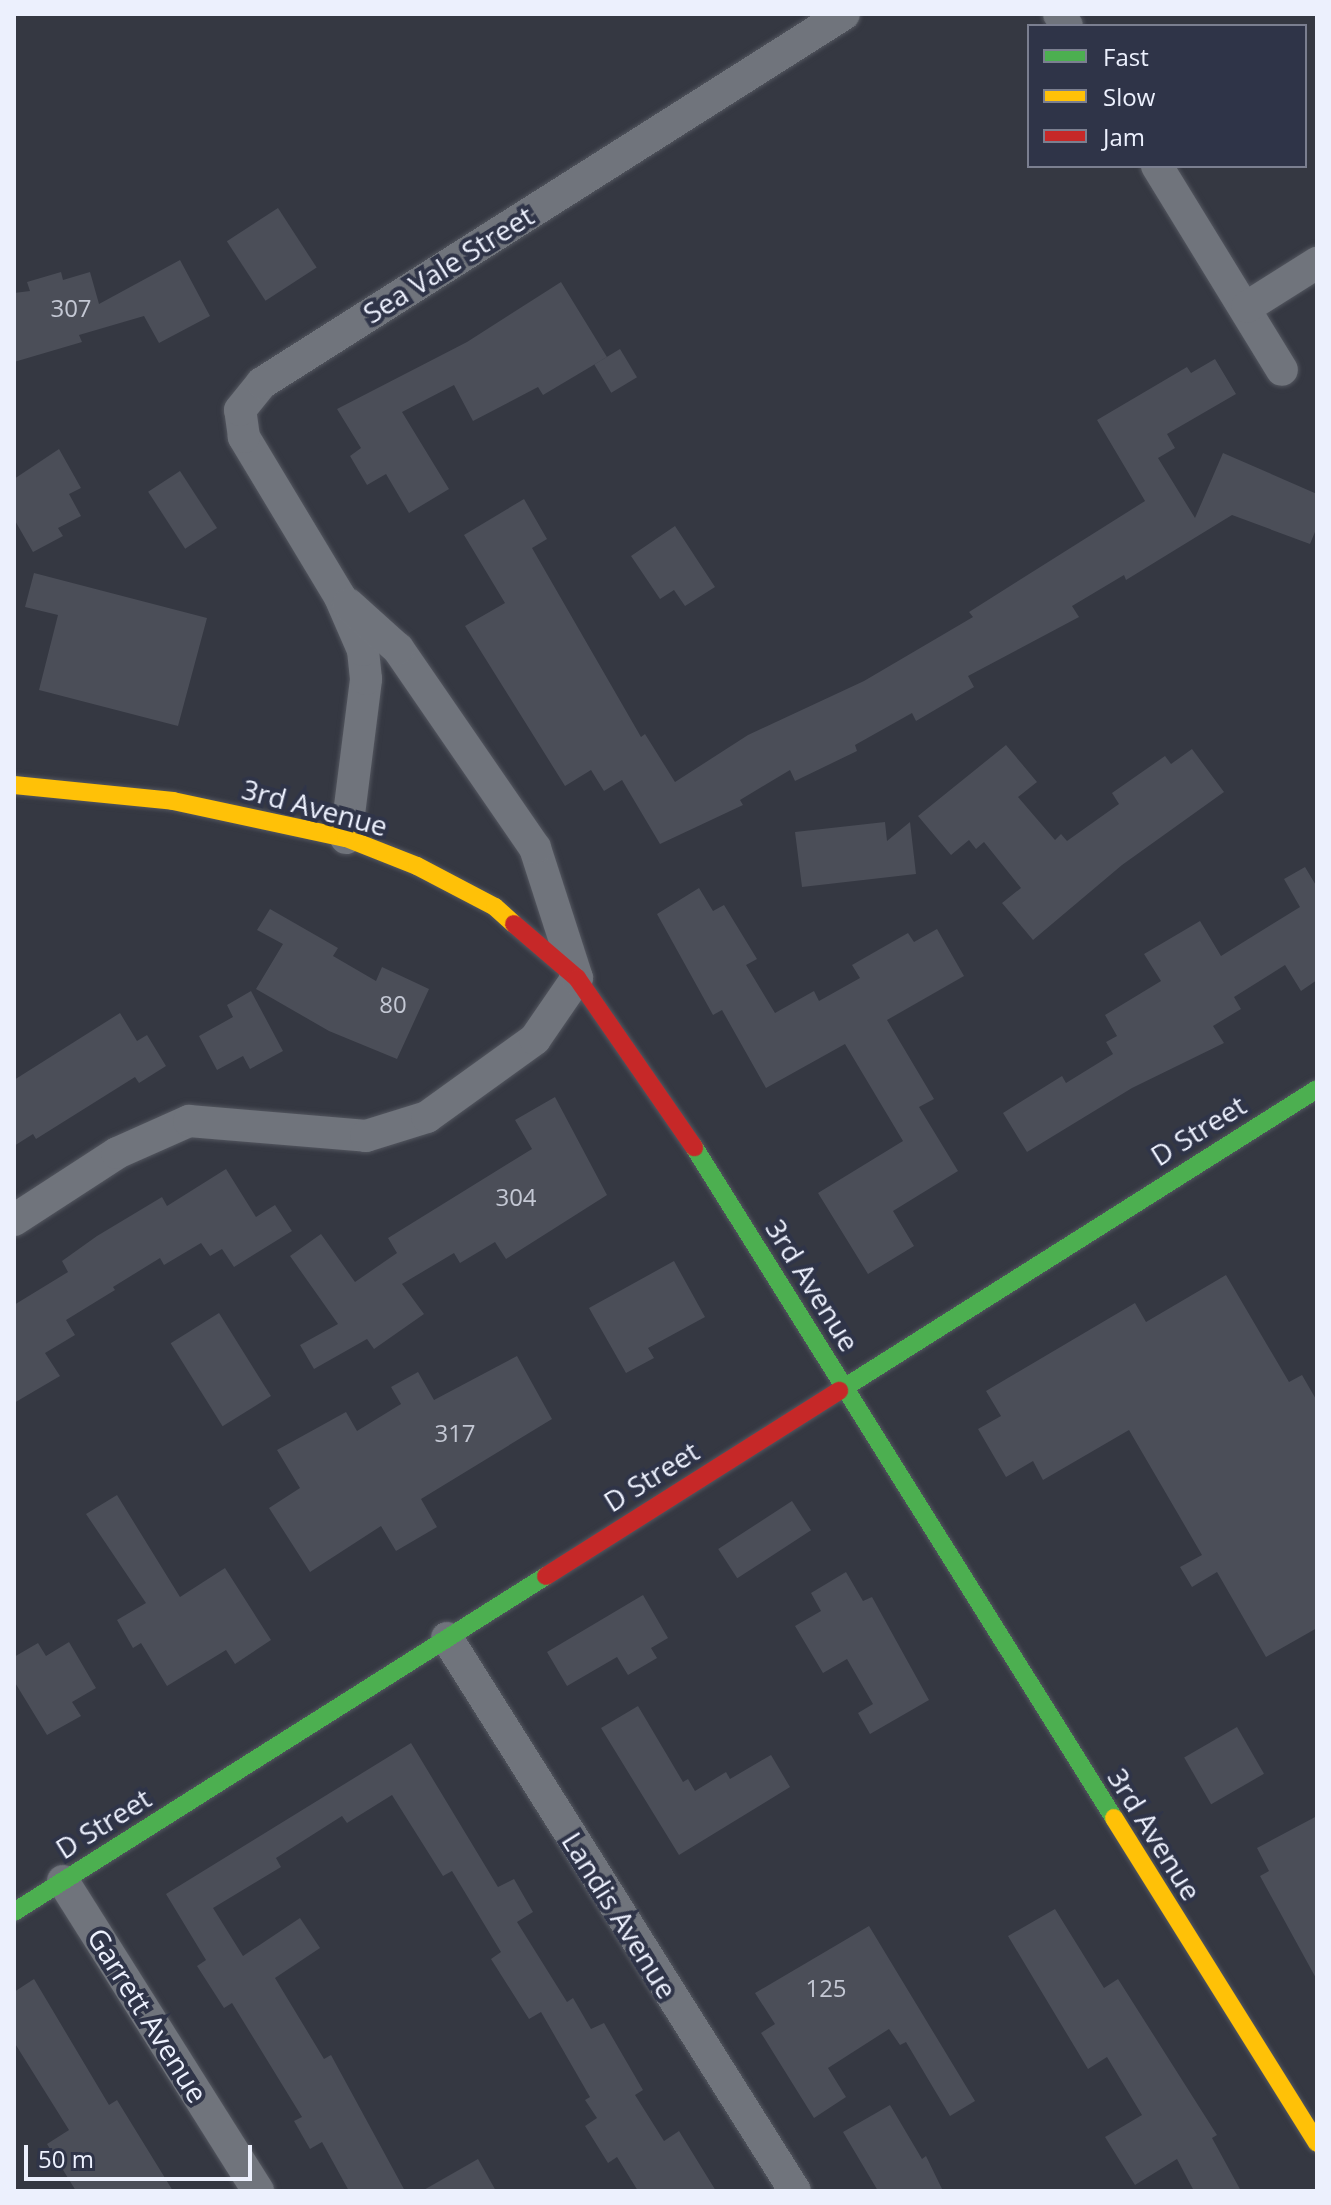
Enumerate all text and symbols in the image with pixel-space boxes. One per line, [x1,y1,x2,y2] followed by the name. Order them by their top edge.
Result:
[1027,24,1307,168] legend
[1103,40,1149,73] text: Fast
[1103,80,1155,113] text: Slow
[1103,120,1145,153] text: Jam
[357,198,539,330] street label: Sea Vale Street
[50,294,92,322] house number: 307
[239,771,391,843] street label: 3rd Avenue
[379,990,407,1018] house number: 80
[1144,1088,1252,1172] street label: D Street
[495,1183,537,1211] house number: 304
[759,1213,867,1357] street label: 3rd Avenue
[434,1419,476,1447] house number: 317
[597,1434,705,1518] street label: D Street
[1101,1762,1209,1906] street label: 3rd Avenue
[49,1781,157,1865] street label: D Street
[556,1826,684,2004] street label: Landis Avenue
[81,1922,215,2108] street label: Garrett Avenue
[805,1974,847,2002] house number: 125
[28,2129,256,2179] scale bar
[38,2142,94,2175] text: 50 m

